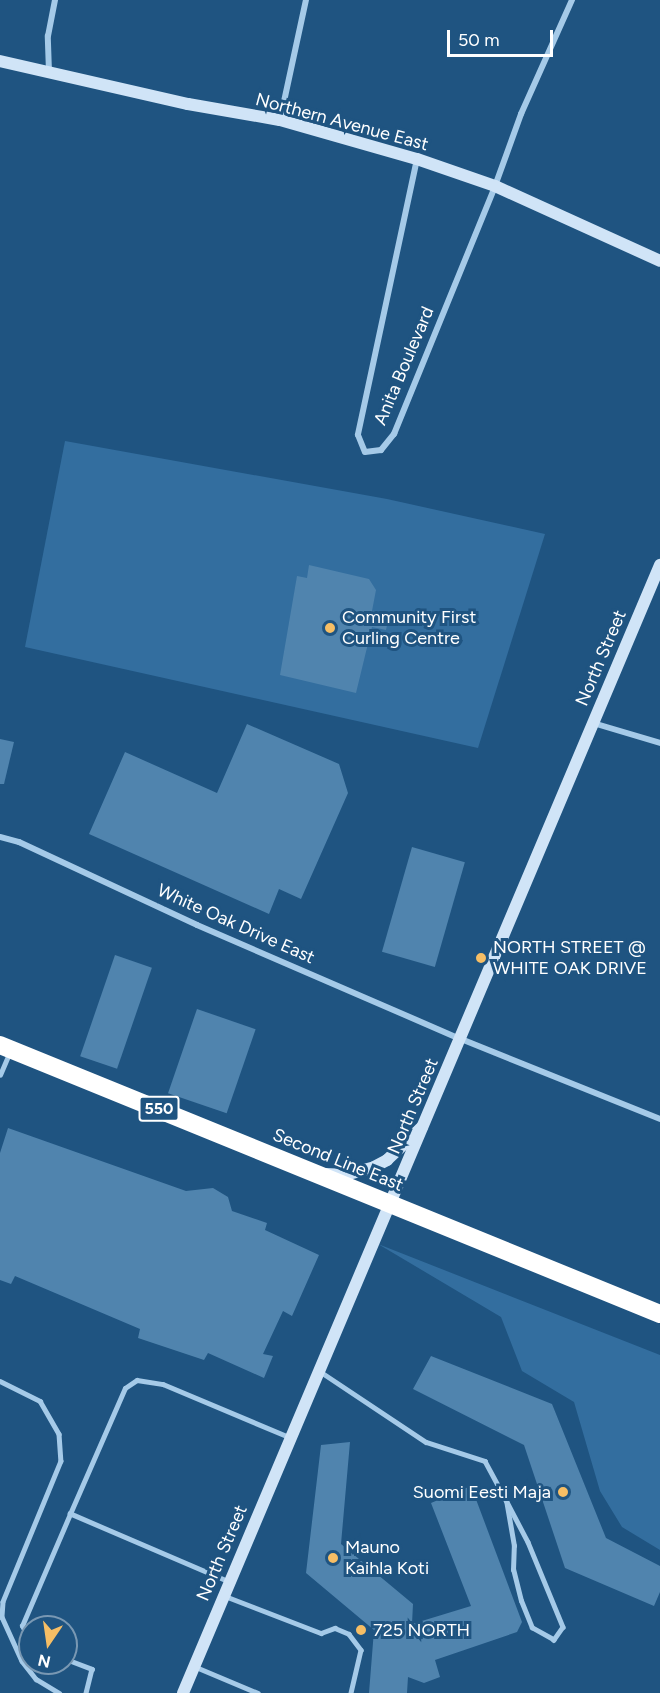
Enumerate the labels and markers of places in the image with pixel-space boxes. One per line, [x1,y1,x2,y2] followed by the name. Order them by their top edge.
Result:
[342,607,476,650] place label: Community First Curling Centre
[323,621,337,635] marker: Community First Curling Centre
[493,937,647,980] place label: NORTH STREET @ WHITE OAK DRIVE
[474,951,488,965] marker: NORTH STREET @ WHITE OAK DRIVE
[413,1481,551,1503] place label: Suomi Eesti Maja
[556,1485,570,1499] marker: Suomi Eesti Maja
[345,1537,429,1580] place label: Mauno Kaihla Koti
[326,1551,340,1565] marker: Mauno Kaihla Koti
[373,1619,470,1641] place label: 725 NORTH
[354,1623,368,1637] marker: 725 NORTH

